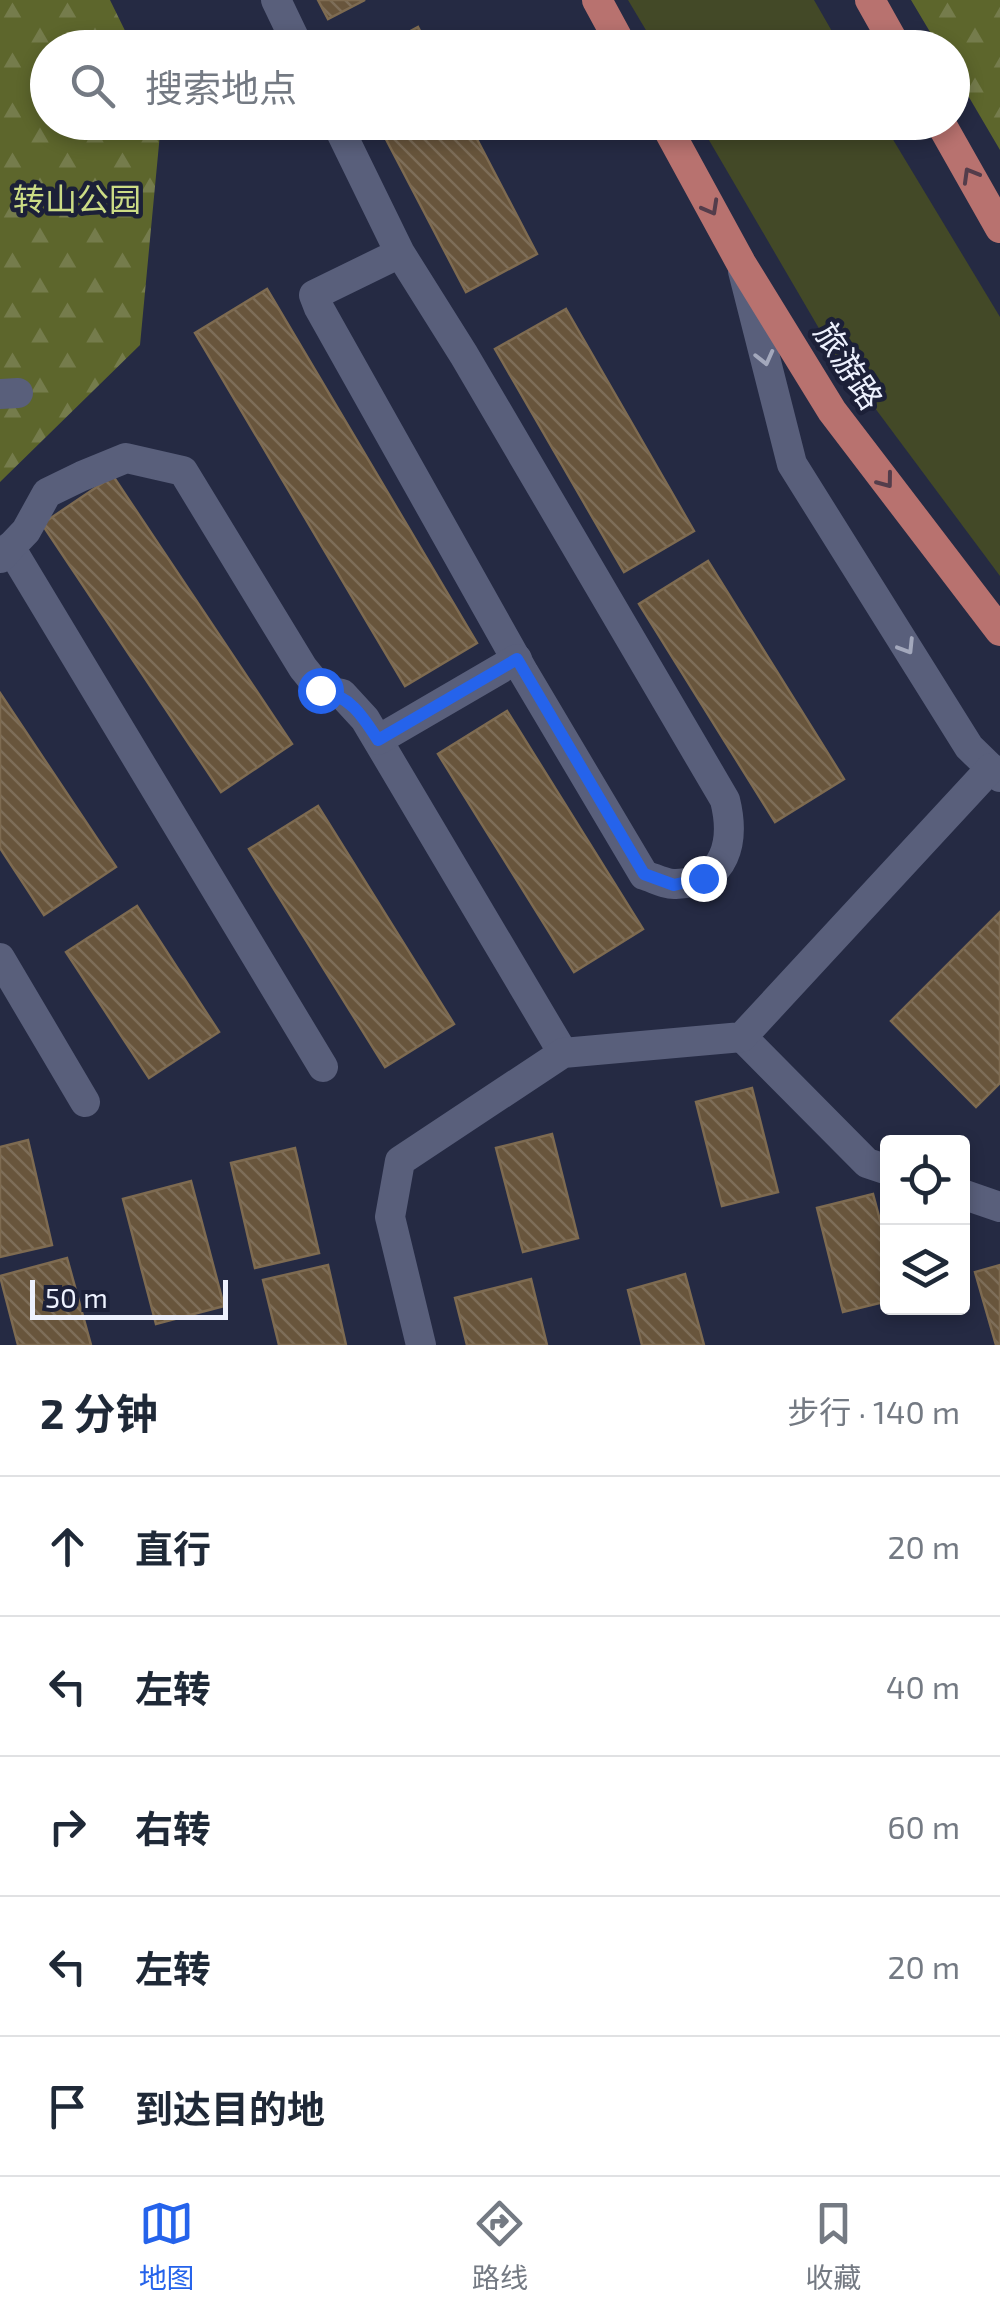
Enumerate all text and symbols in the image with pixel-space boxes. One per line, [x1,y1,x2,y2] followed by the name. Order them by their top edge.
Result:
[30,30,970,140] search box
[65,58,120,113] icon: search
[145,64,297,110] text: 搜索地点
[963,168,982,186] one-way arrow
[13,179,141,217] park label: 转山公园
[698,197,718,215] one-way arrow
[808,314,892,416] street label: 旅游路
[753,349,774,366] one-way arrow
[874,470,891,488] one-way arrow
[894,636,913,654] one-way arrow
[298,668,344,714] route start
[681,856,727,902] route end
[880,1135,970,1315] map controls
[880,1135,970,1225] button: locate
[880,1225,970,1315] button: layers
[30,1275,228,1320] scale bar
[45,1280,108,1314] text: 50 m
[40,1387,157,1437] text: 2 分钟
[787,1392,960,1430] text: 步行 · 140 m
[40,1519,95,1574] icon: ahead
[135,1525,211,1571] text: 直行
[888,1527,960,1565] text: 20 m
[40,1659,95,1714] icon: left
[135,1665,211,1711] text: 左转
[886,1667,960,1705] text: 40 m
[40,1799,95,1854] icon: right
[135,1805,211,1851] text: 右转
[887,1807,960,1845] text: 60 m
[40,1939,95,1994] icon: left
[135,1945,211,1991] text: 左转
[888,1947,960,1985] text: 20 m
[40,2079,95,2134] icon: arrive
[135,2085,325,2131] text: 到达目的地
[139,2196,195,2296] tab: 地图
[472,2196,528,2296] tab: 路线
[805,2196,861,2296] tab: 收藏

